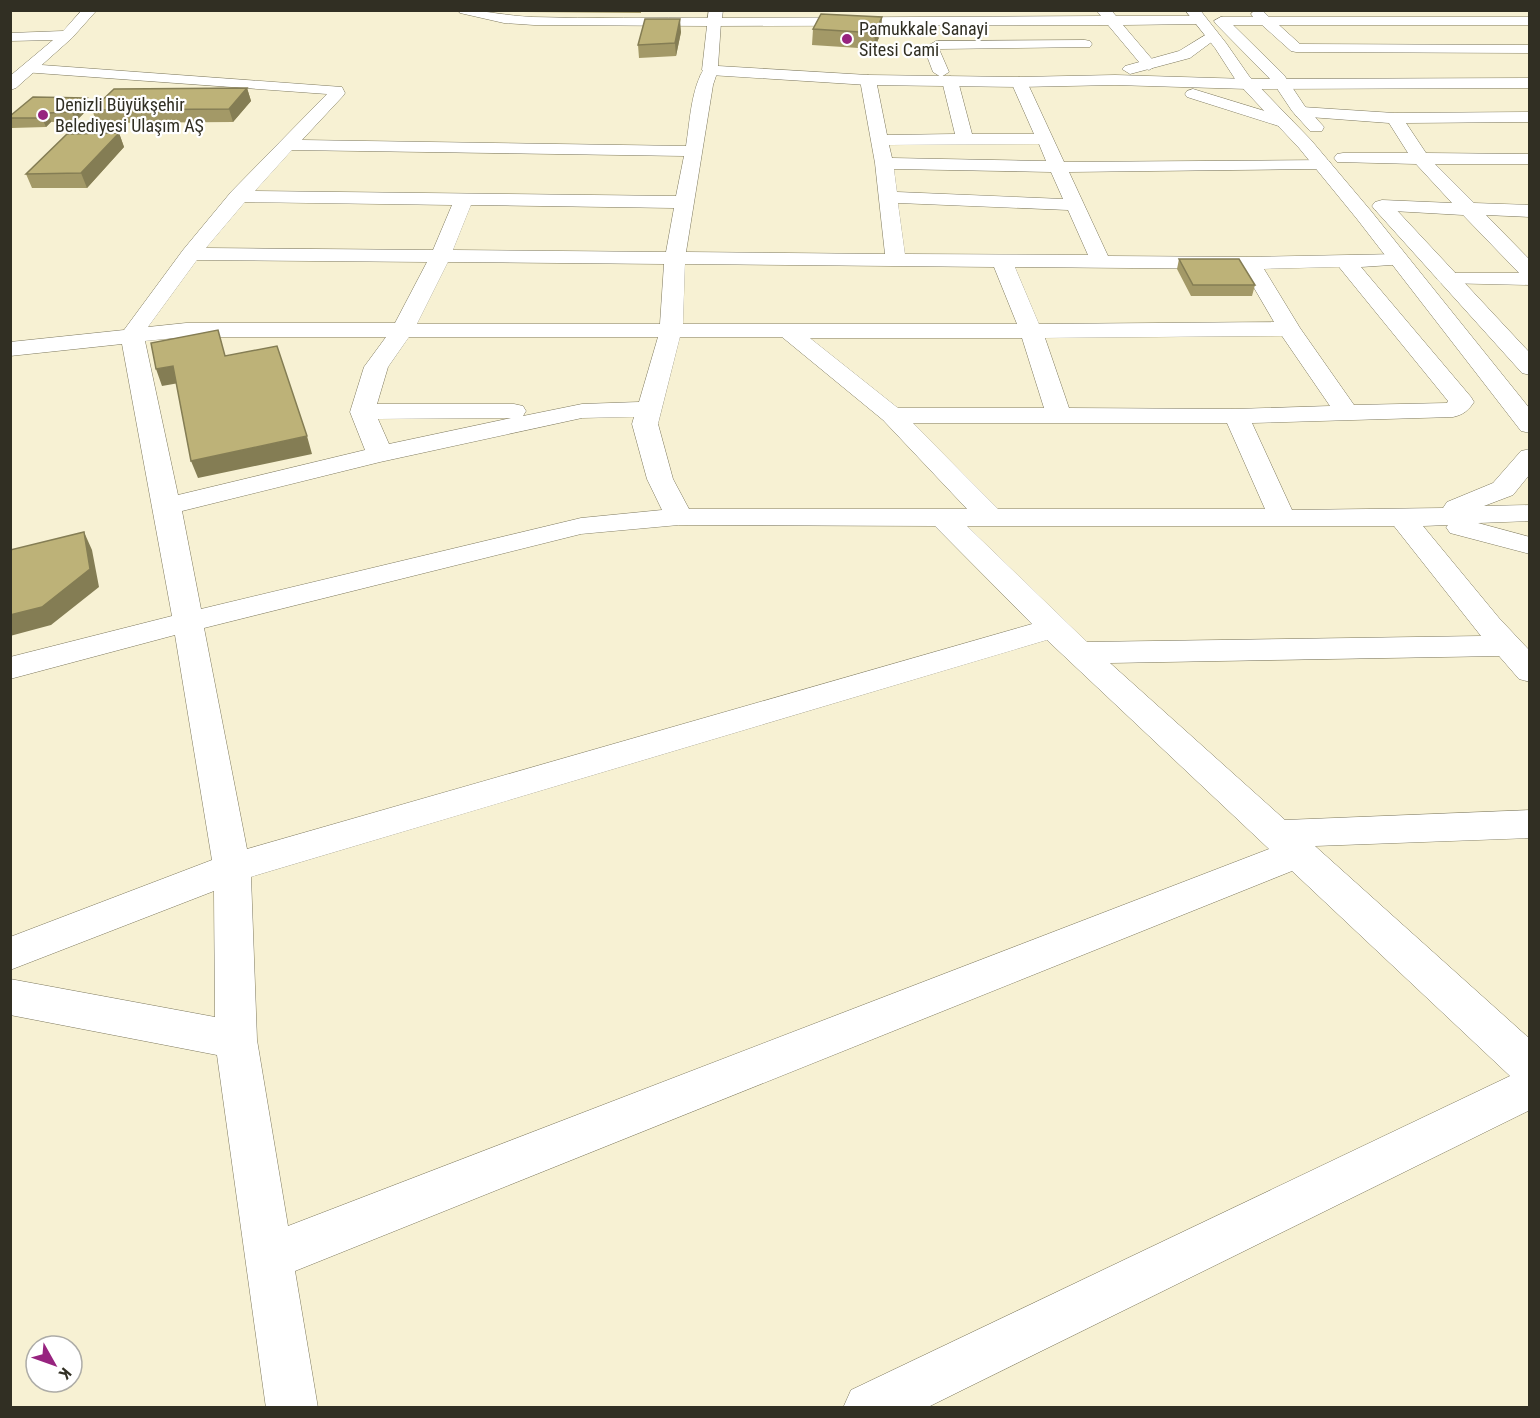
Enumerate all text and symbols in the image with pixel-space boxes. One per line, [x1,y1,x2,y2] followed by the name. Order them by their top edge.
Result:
[859,18,988,60] place label: Pamukkale Sanayi Sitesi Cami
[840,32,854,46] marker: Pamukkale Sanayi Sitesi Cami
[55,94,204,136] place label: Denizli Büyükşehir Belediyesi Ulaşım AŞ
[36,108,50,122] marker: Denizli Büyükşehir Belediyesi Ulaşım AŞ
[24,1334,84,1394] north arrow
[55,1364,75,1383] text: K

